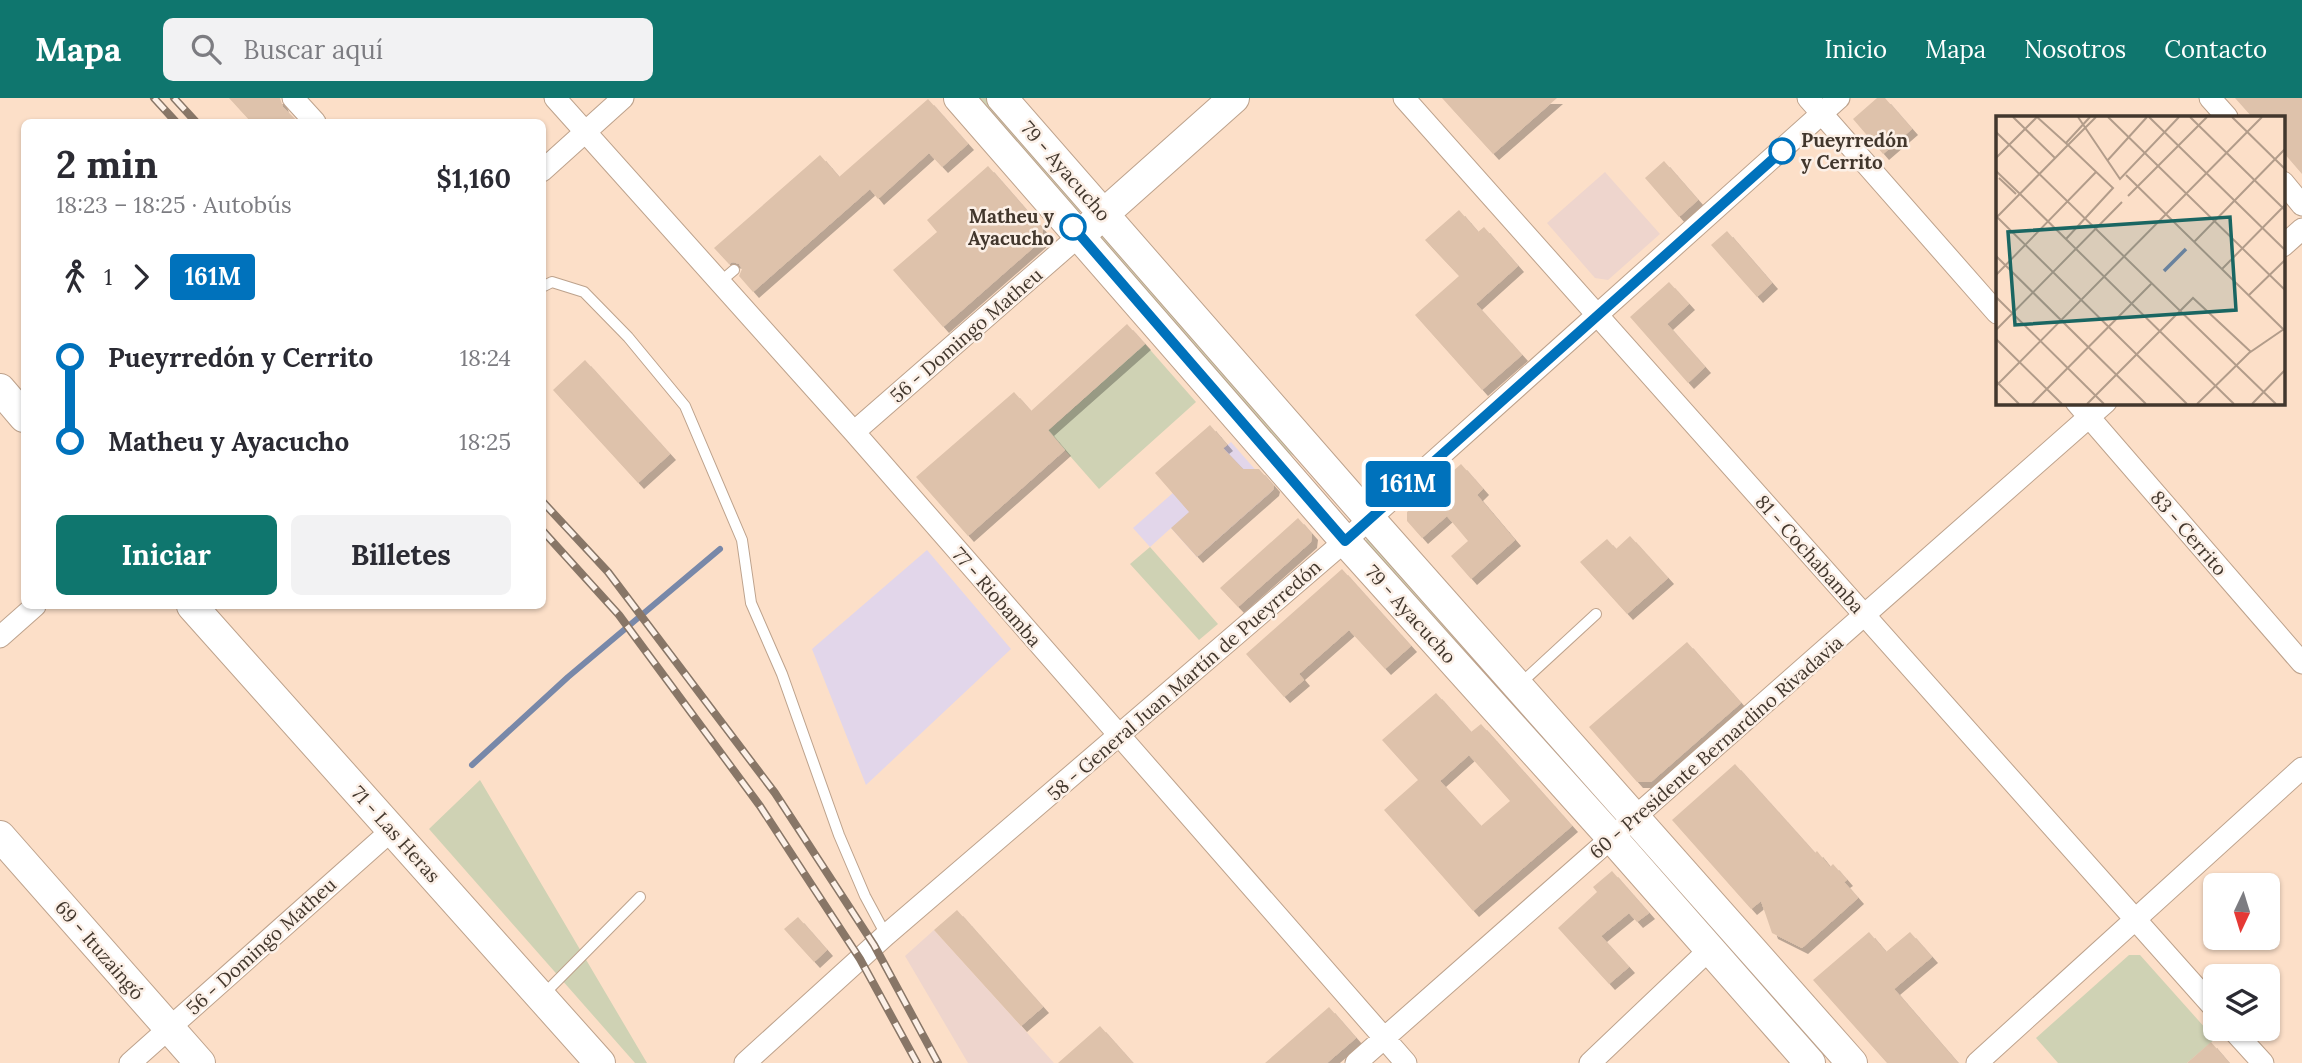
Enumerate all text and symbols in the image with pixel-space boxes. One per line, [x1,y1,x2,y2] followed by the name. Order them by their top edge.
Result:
[163,18,653,81] search box
[35,28,121,70] text: Mapa
[187,30,225,68] icon: search
[243,33,383,66] text: Buscar aquí
[1824,34,1887,65] text: Inicio
[1925,34,1986,65] text: Mapa
[2024,34,2126,65] text: Nosotros
[2164,34,2267,65] text: Contacto
[1016,116,1116,226] street label: 79 - Ayacucho
[1996,116,2284,404] inset map
[1801,128,1908,174] place label: Pueyrredón y Cerrito
[1769,138,1795,164] marker: Pueyrredón y Cerrito
[56,140,158,188] text: 2 min
[437,162,511,195] text: $1,160
[56,190,292,219] text: 18:23 – 18:25 · Autobús
[968,204,1055,250] place label: Matheu y Ayacucho
[1060,214,1086,240] marker: Matheu y Ayacucho
[56,258,94,296] icon: walk
[122,258,160,296] icon: forward
[184,261,241,292] text: 161M
[104,262,112,291] text: 1
[885,262,1047,408] street label: 56 - Domingo Matheu
[108,341,373,374] text: Pueyrredón y Cerrito
[460,343,511,372] text: 18:24
[108,425,349,458] text: Matheu y Ayacucho
[459,427,511,456] text: 18:25
[1359,461,1457,507] line badge: 161M
[1380,468,1436,499] text: 161M
[2146,486,2232,580] street label: 83 - Cerrito
[1750,490,1870,618] street label: 81 - Cochabamba
[56,515,277,595] button: Iniciar
[291,515,511,595] button: Billetes
[947,542,1047,652] street label: 77 - Riobamba
[1042,555,1326,805] street label: 58 - General Juan Martín de Pueyrredón
[1360,560,1462,668] street label: 79 - Ayacucho
[1584,630,1848,864] street label: 60 - Presidente Bernardino Rivadavia
[346,781,446,887] street label: 71 - Las Heras
[181,872,341,1020] street label: 56 - Domingo Matheu
[2203,873,2280,950] north arrow
[2203,873,2280,1041] map controls
[50,895,150,1005] street label: 69 - Ituzaingó
[2203,964,2280,1041] button: layers

